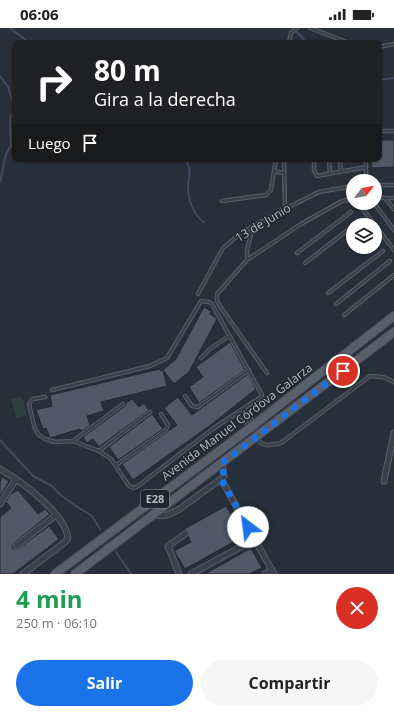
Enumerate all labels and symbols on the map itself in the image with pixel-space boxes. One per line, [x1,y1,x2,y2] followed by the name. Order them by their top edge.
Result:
[346,174,382,210] north arrow
[232,199,294,246] street label: 13 de Junio
[326,354,360,388] pin
[158,359,316,484] street label: Avenida Manuel Córdova Galarza
[141,490,169,508] road number: E28
[227,506,269,548] position arrow

